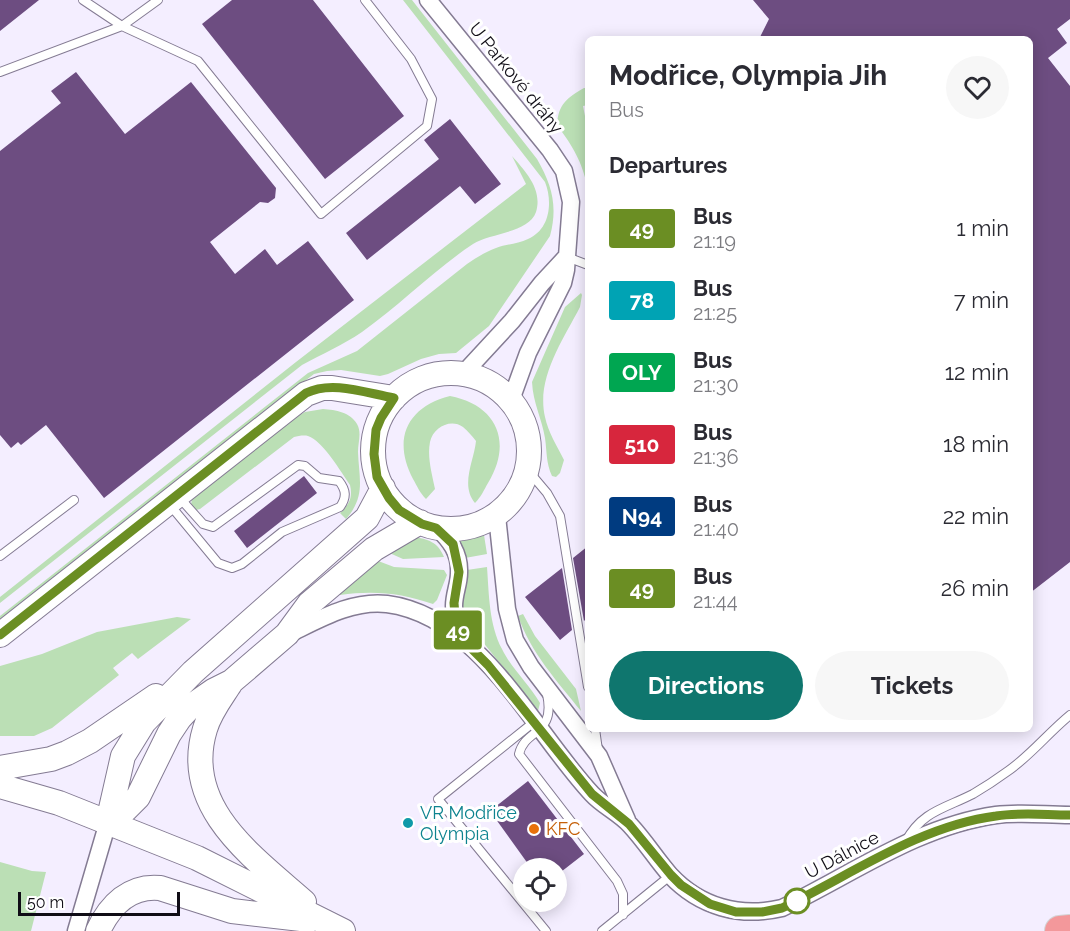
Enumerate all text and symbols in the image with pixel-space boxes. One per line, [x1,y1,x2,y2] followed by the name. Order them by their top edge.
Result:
[465,18,568,138] street label: U Parkové dráhy
[946,56,1009,119] button: heart
[609,59,887,92] text: Modřice, Olympia Jih
[609,98,644,122] text: Bus
[609,152,727,178] text: Departures
[693,203,732,229] text: Bus
[956,215,1009,241] text: 1 min
[630,216,654,241] text: 49
[693,229,736,253] text: 21:19
[693,275,732,301] text: Bus
[954,287,1009,313] text: 7 min
[630,288,654,313] text: 78
[693,301,737,325] text: 21:25
[693,347,732,373] text: Bus
[945,359,1009,385] text: 12 min
[622,360,662,385] text: OLY
[693,373,739,397] text: 21:30
[693,419,732,445] text: Bus
[943,431,1009,457] text: 18 min
[625,432,659,457] text: 510
[693,445,738,469] text: 21:36
[693,491,732,517] text: Bus
[943,503,1009,529] text: 22 min
[622,504,662,529] text: N94
[693,517,739,541] text: 21:40
[693,563,732,589] text: Bus
[941,575,1009,601] text: 26 min
[630,576,654,601] text: 49
[693,589,738,613] text: 21:44
[431,610,485,650] line badge: 49
[446,618,470,643] text: 49
[609,651,803,720] button: Directions
[815,651,1009,720] button: Tickets
[420,802,517,844] place label: VR Modřice Olympia
[401,816,415,830] marker: VR Modřice Olympia
[546,818,580,839] place label: KFC
[527,822,541,836] marker: KFC
[801,826,883,883] street label: U Dálnice
[513,858,567,912] map controls
[513,858,567,912] button: locate
[784,888,810,914] unlabelled marker
[18,889,180,916] scale bar
[27,893,64,912] text: 50 m

